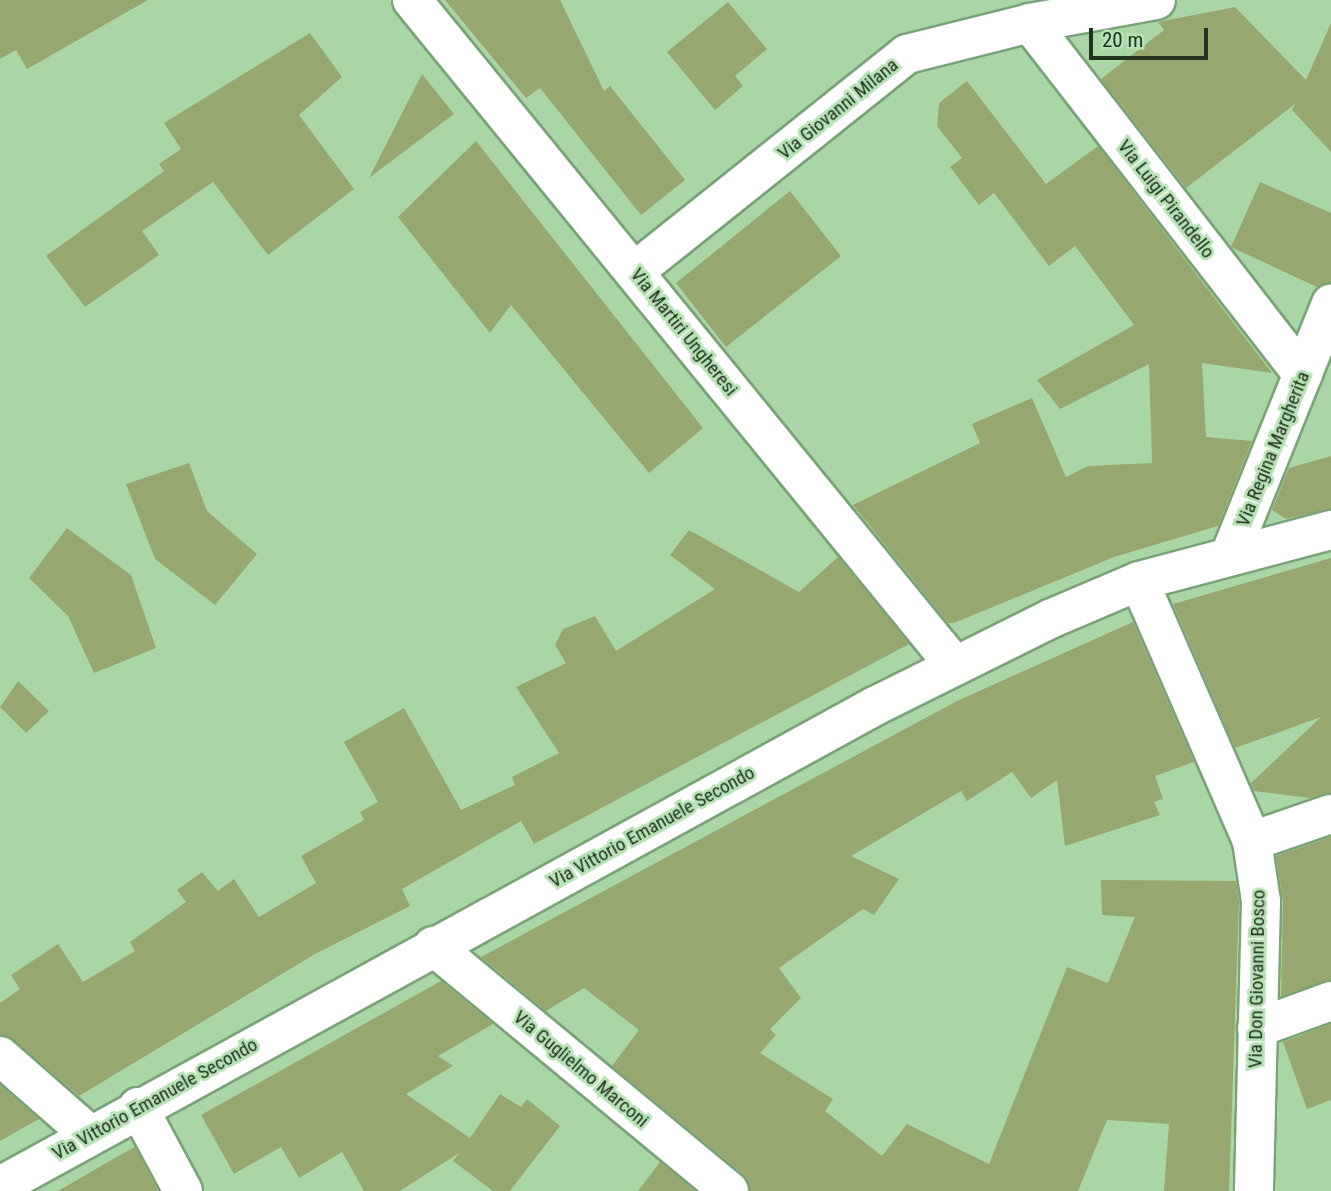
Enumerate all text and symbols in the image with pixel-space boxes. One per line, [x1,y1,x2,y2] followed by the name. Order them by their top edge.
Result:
[1093,14,1212,58] scale bar
[1102,28,1143,52] text: 20 m
[773,54,903,164] street label: Via Giovanni Milana
[1113,135,1219,263] street label: Via Luigi Pirandello
[626,264,742,400] street label: Via Martiri Ungheresi
[1231,368,1315,530] street label: Via Regina Margherita
[545,761,759,893] street label: Via Vittorio Emanuele Secondo
[1244,890,1270,1068] street label: Via Don Giovanni Bosco
[509,1006,653,1132] street label: Via Guglielmo Marconi
[48,1033,262,1165] street label: Via Vittorio Emanuele Secondo

